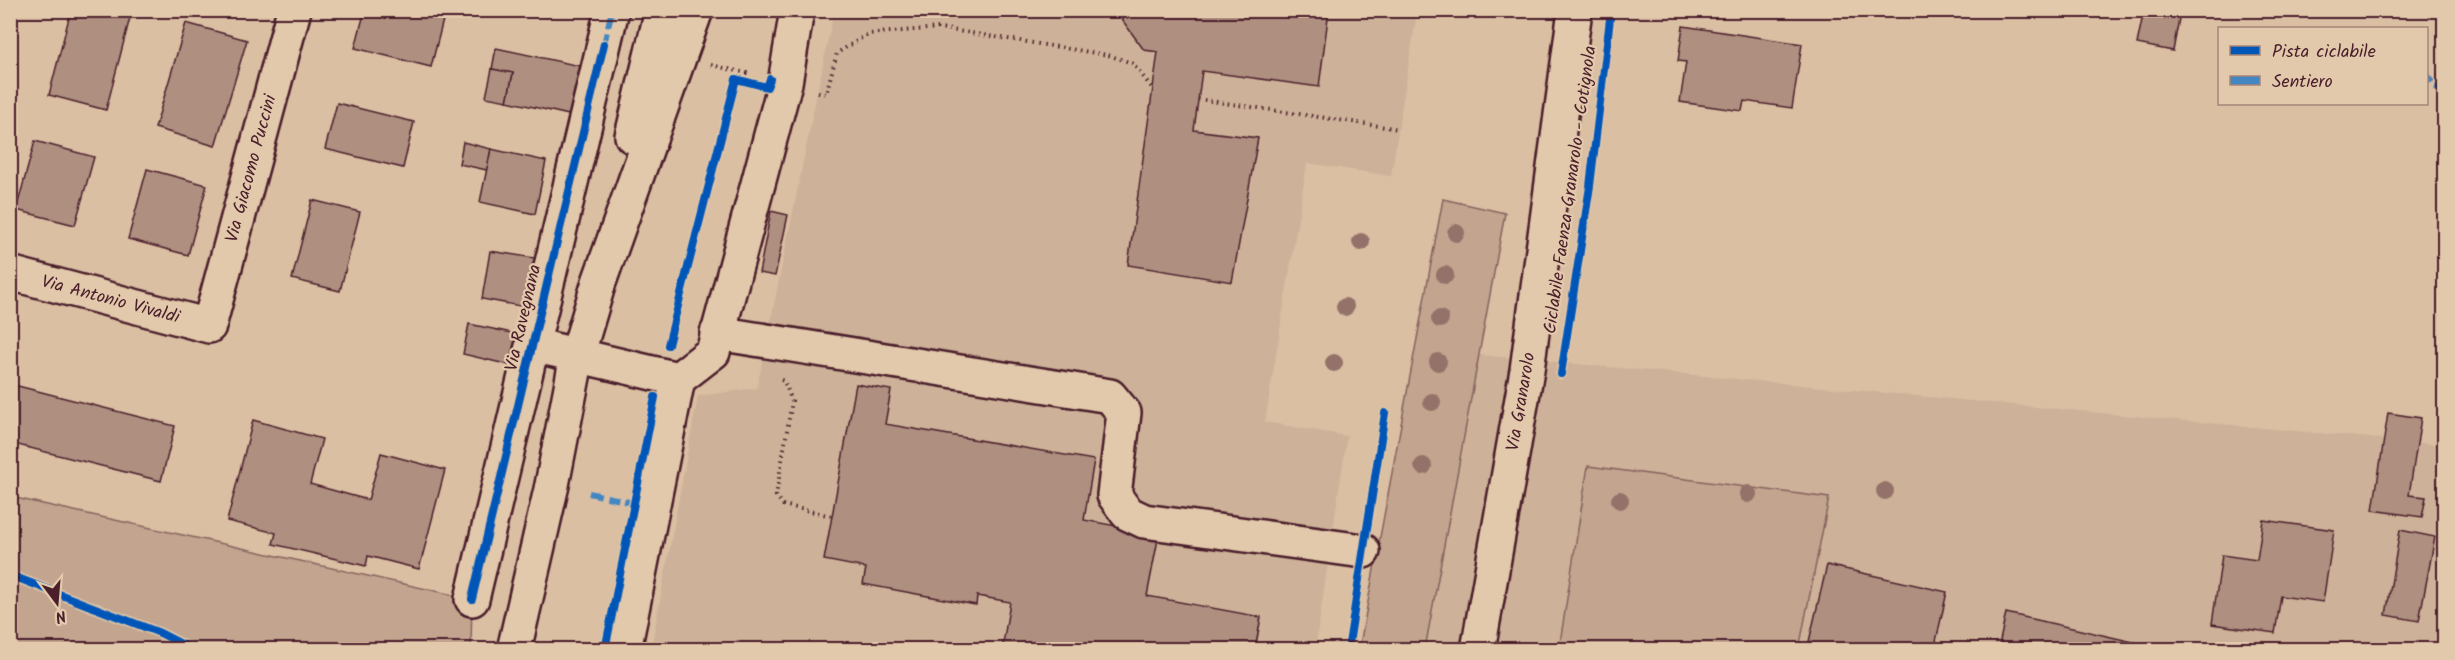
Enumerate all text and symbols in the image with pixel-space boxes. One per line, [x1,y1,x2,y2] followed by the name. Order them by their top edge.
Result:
[2218,27,2428,105] legend
[2272,38,2376,67] text: Pista ciclabile
[1536,44,1606,336] street label: Ciclabile Faenza Granarolo - Cotignola
[2272,68,2333,97] text: Sentiero
[218,91,285,246] street label: Via Giacomo Puccini
[498,262,550,374] street label: Via Ravegnana
[38,267,184,332] street label: Via Antonio Vivaldi
[1499,351,1544,453] street label: Via Granarolo
[27,573,87,633] north arrow
[52,603,69,629] text: N

